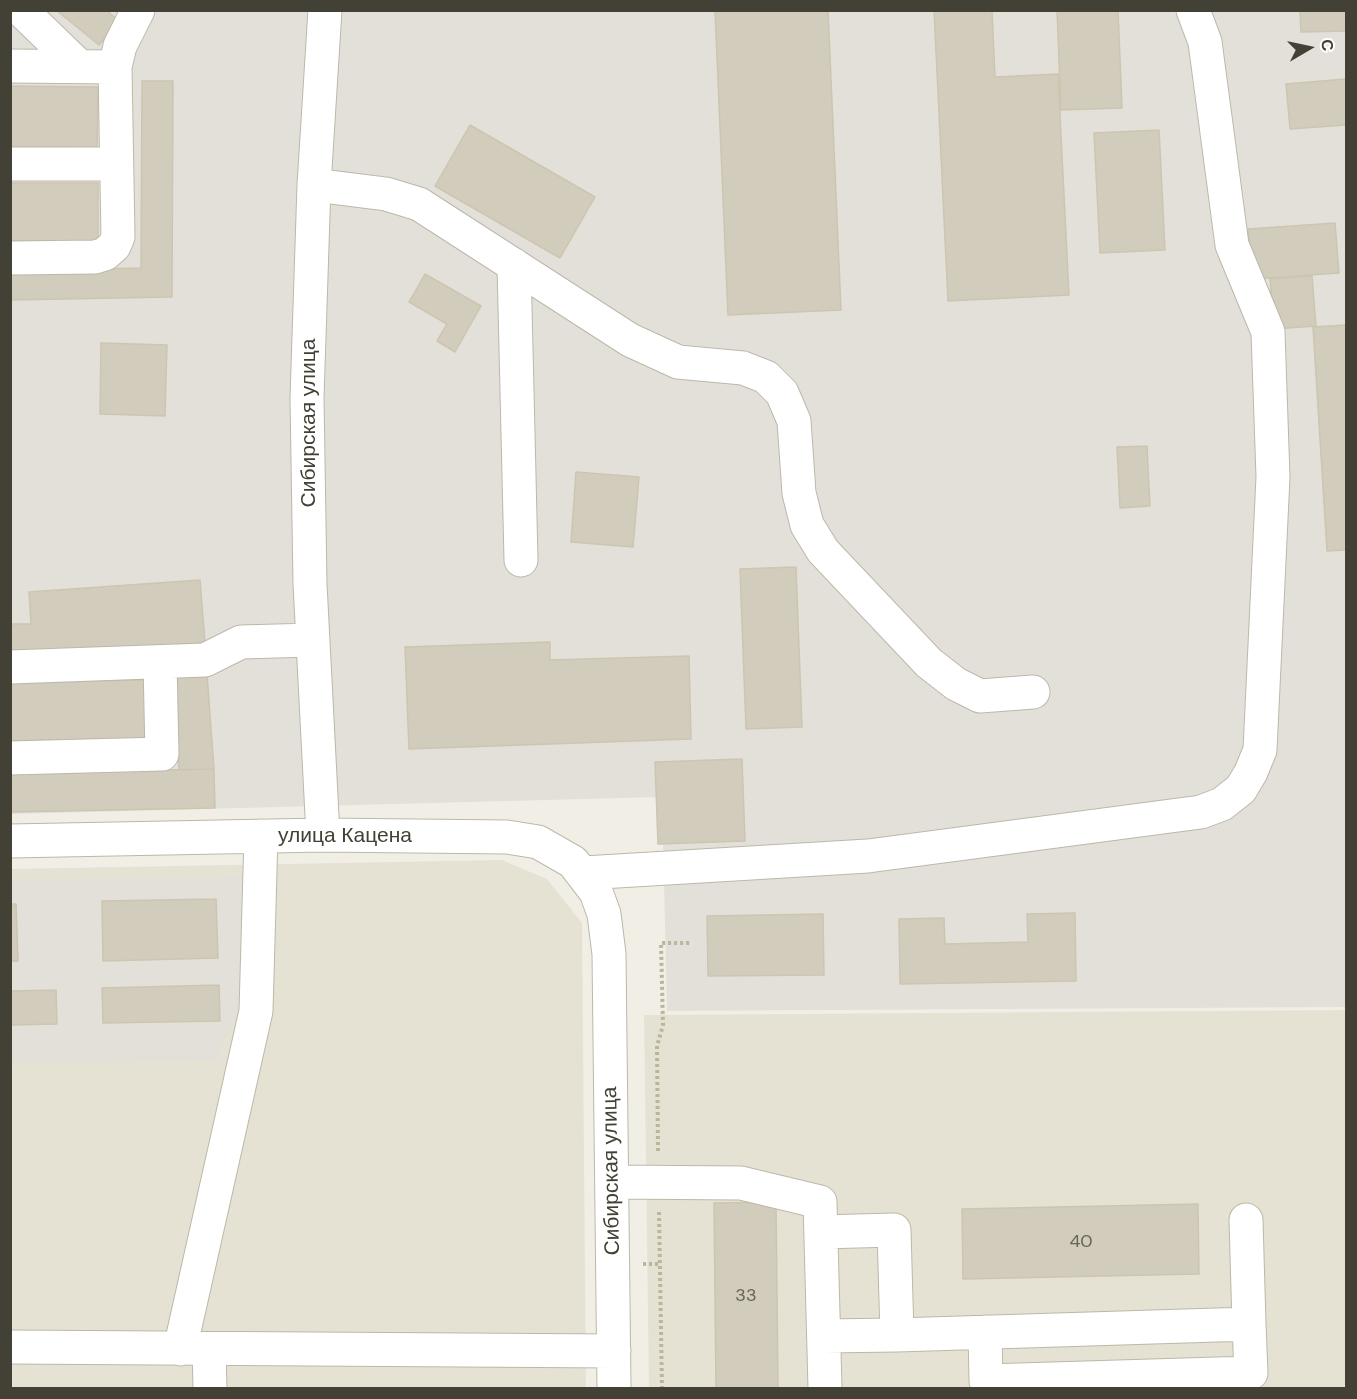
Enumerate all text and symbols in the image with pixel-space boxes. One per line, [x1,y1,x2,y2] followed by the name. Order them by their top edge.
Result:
[1279,18,1339,78] north arrow
[1316,38,1339,52] text: С
[296,339,322,507] street label: Сибирская улица
[278,823,412,849] street label: улица Кацена
[598,1086,626,1256] street label: Сибирская улица
[1069,1231,1093,1253] house number: 40
[735,1285,757,1307] house number: 33

